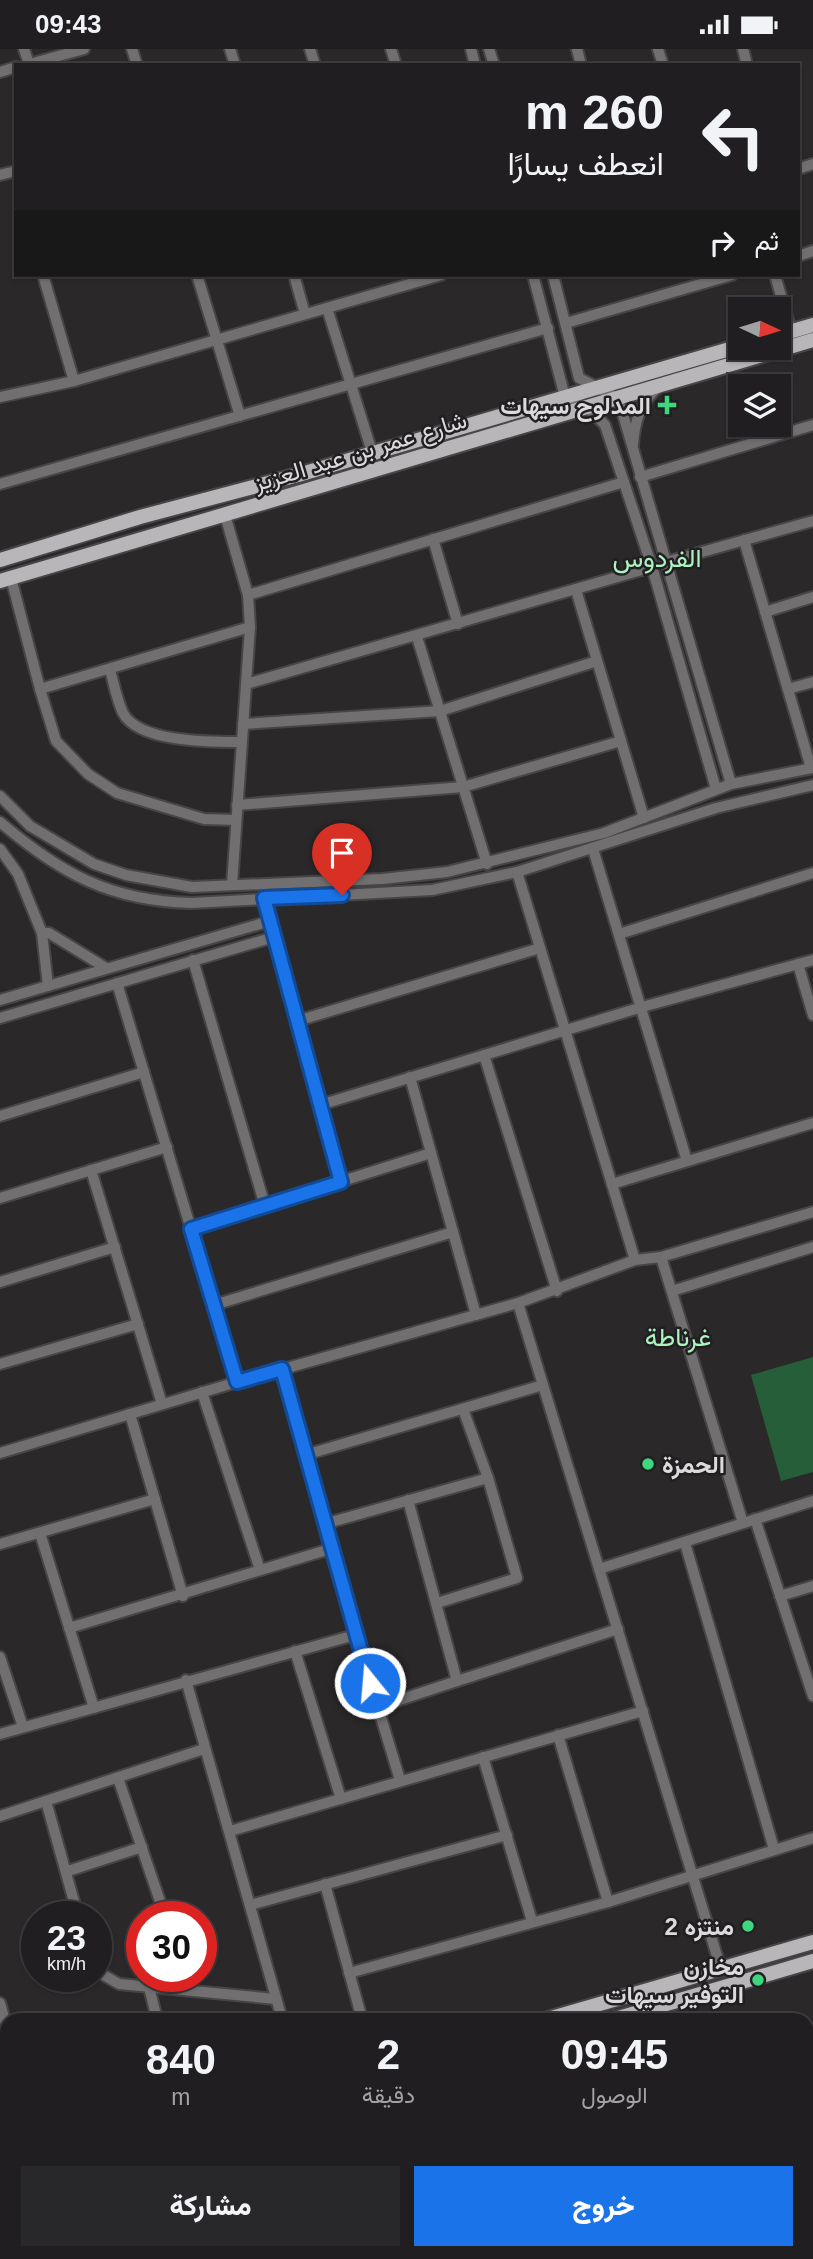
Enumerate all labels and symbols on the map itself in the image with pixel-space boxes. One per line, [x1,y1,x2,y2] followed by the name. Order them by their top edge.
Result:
[728,297,791,361] north arrow
[500,392,651,422] place label: المدلوح سيهات
[657,395,677,415] marker: المدلوح سيهات
[249,406,471,499] street label: شارع عمر بن عبد العزيز
[612,543,702,574] district label: الفردوس
[312,823,372,895] pin
[645,1322,711,1353] district label: غرناطة
[662,1451,725,1480] place label: الحمزة
[640,1456,656,1472] marker: الحمزة
[333,1646,407,1720] position arrow
[126,1901,217,1992] speed limit sign: 30
[664,1913,734,1942] place label: منتزه 2
[740,1918,756,1934] marker: منتزه 2
[605,1953,744,2010] place label: مخازن التوفير سيهات
[750,1972,766,1988] marker: مخازن التوفير سيهات

